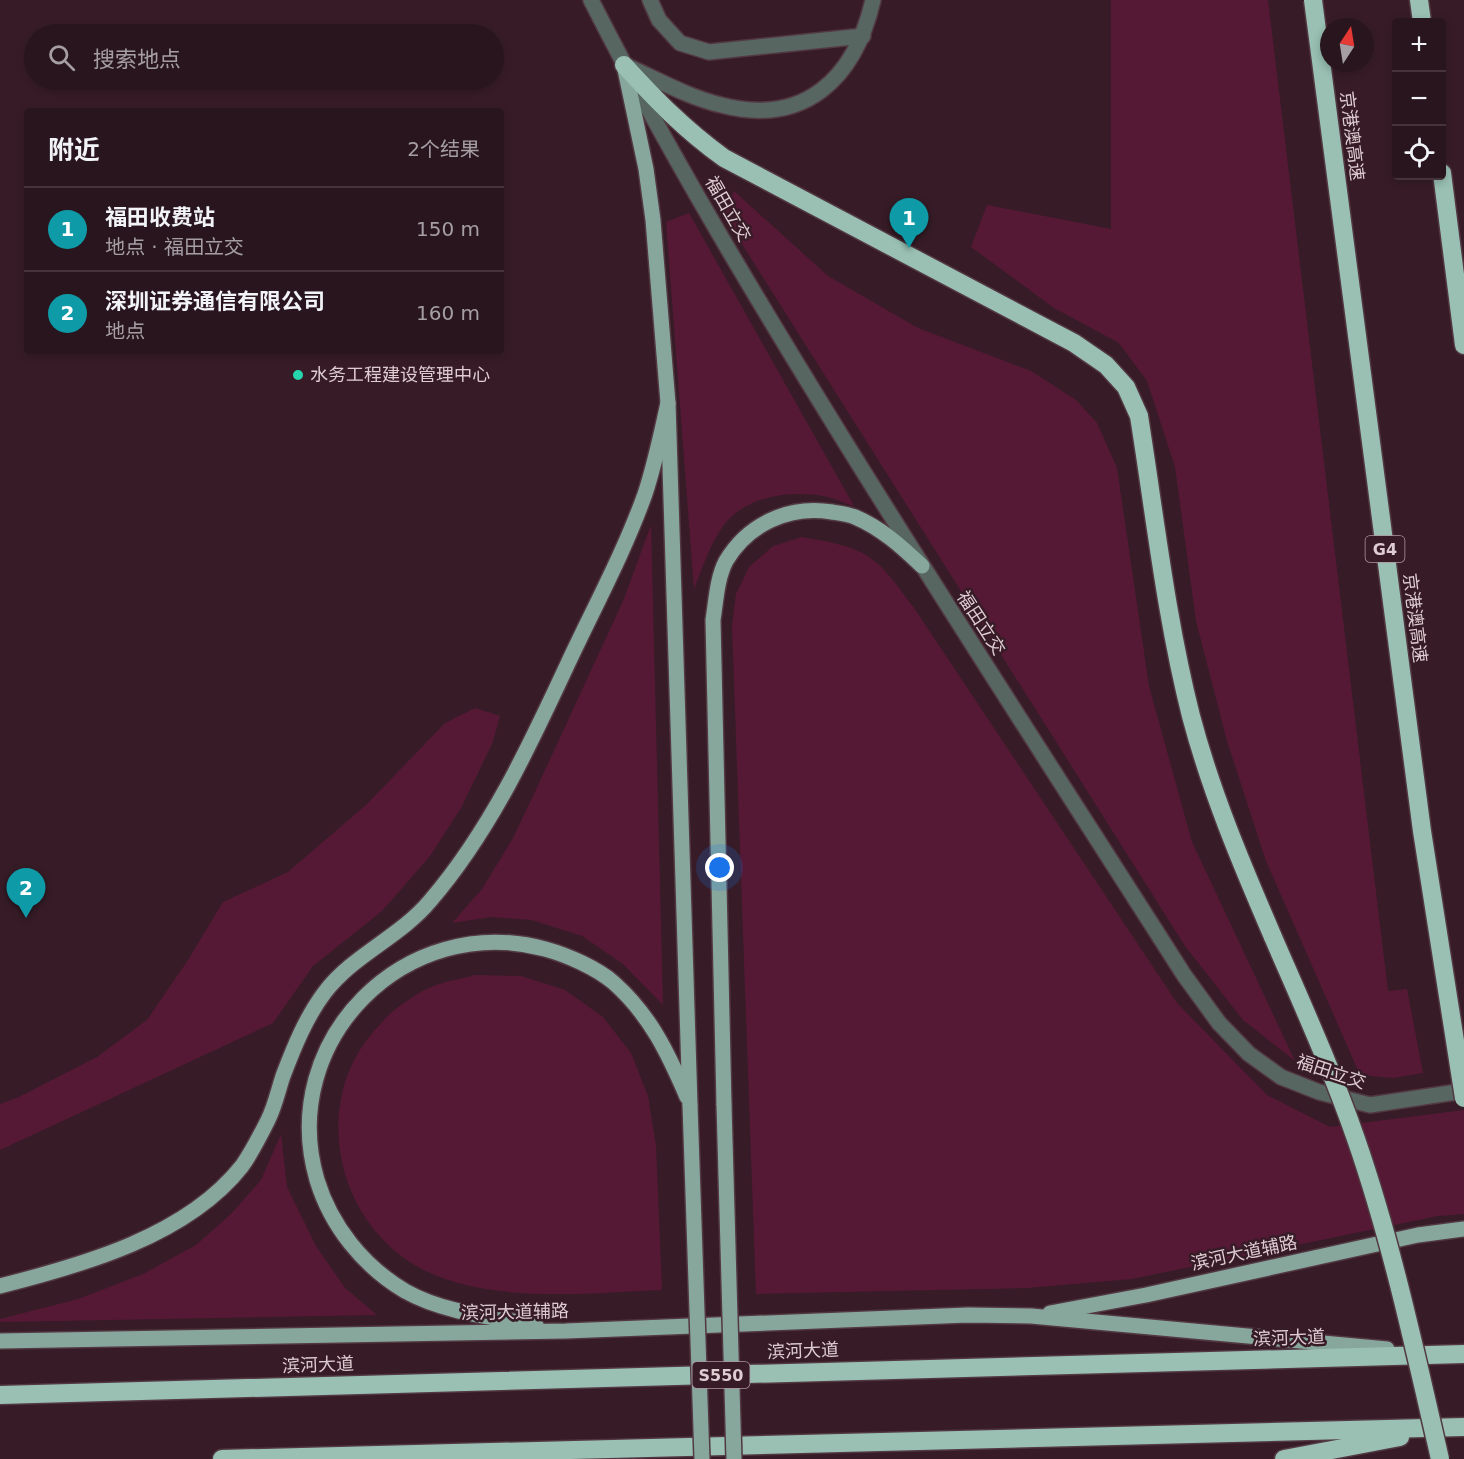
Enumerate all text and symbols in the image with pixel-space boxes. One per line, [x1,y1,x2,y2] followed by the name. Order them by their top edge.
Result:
[1320,18,1374,72] north arrow
[1392,18,1446,180] map controls
[1392,18,1446,72] button: +
[24,24,504,90] search box
[45,41,78,74] icon: search
[93,47,181,72] text: 搜索地点
[1392,72,1446,126] button: −
[1337,90,1368,182] street label: 京港澳高速
[1392,126,1446,180] button: locate
[48,135,100,165] text: 附近
[407,137,480,161] text: 2个结果
[701,172,756,245] street label: 福田立交
[890,198,928,248] pin: 1
[105,205,215,230] text: 福田收费站
[61,217,74,241] text: 1
[416,217,480,241] text: 150 m
[105,235,244,259] text: 地点 · 福田立交
[105,289,325,314] text: 深圳证券通信有限公司
[61,301,74,325] text: 2
[416,301,480,325] text: 160 m
[105,319,145,343] text: 地点
[310,364,490,385] place label: 水务工程建设管理中心
[291,368,305,382] marker: 水务工程建设管理中心
[1366,536,1404,562] road number: G4
[1400,572,1431,664] street label: 京港澳高速
[953,587,1010,659] street label: 福田立交
[705,853,734,882] your location
[6,868,46,918] pin: 2
[1294,1050,1369,1093] street label: 福田立交
[1189,1231,1299,1274] street label: 滨河大道辅路
[461,1300,569,1323] street label: 滨河大道辅路
[1253,1326,1325,1349] street label: 滨河大道
[767,1339,839,1362] street label: 滨河大道
[282,1353,354,1376] street label: 滨河大道
[692,1362,750,1388] road number: S550

